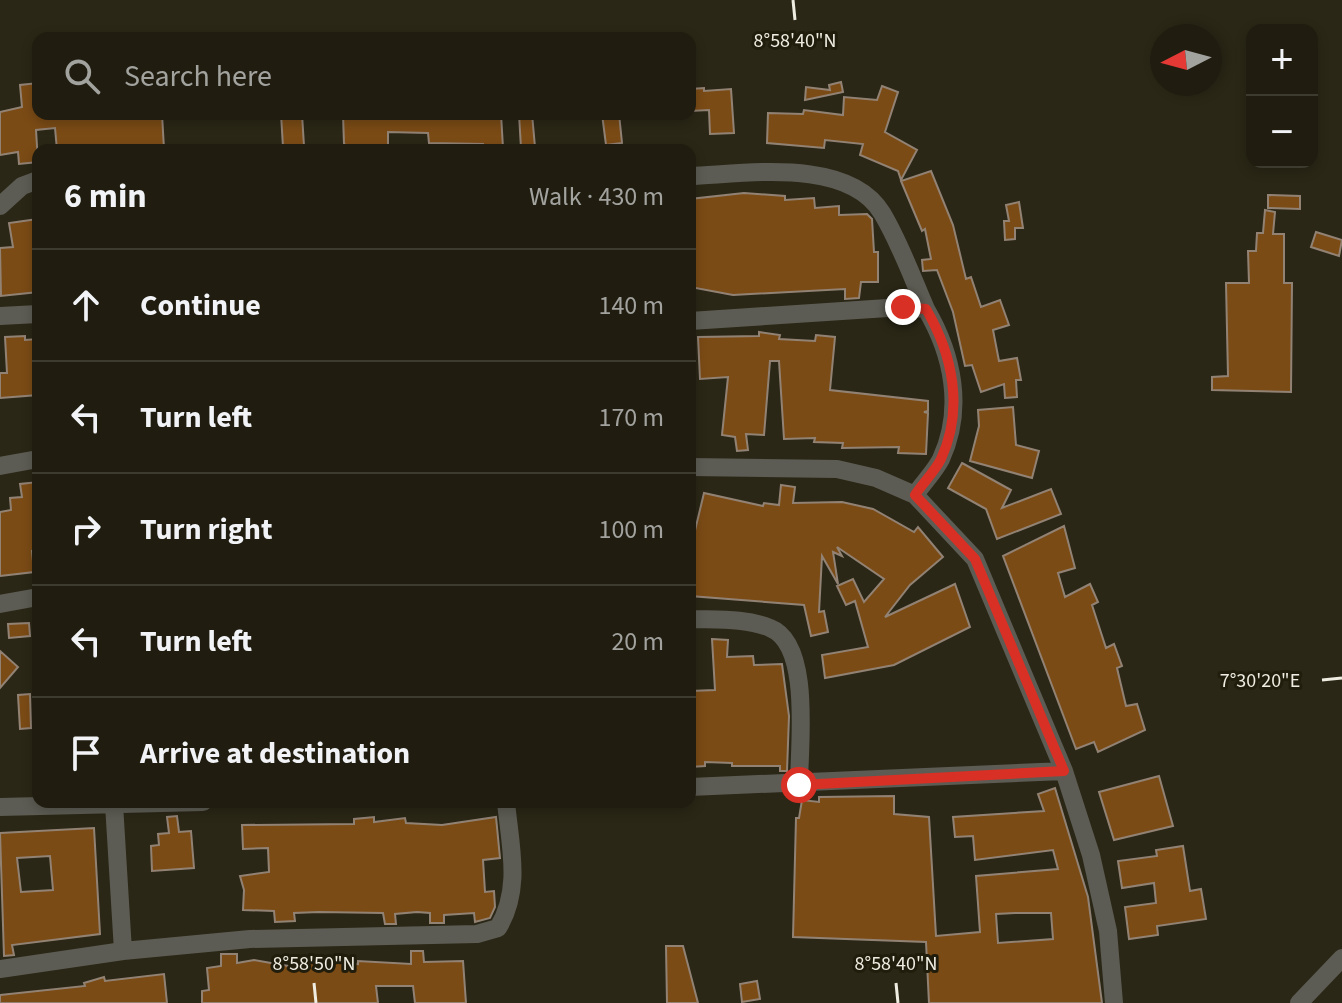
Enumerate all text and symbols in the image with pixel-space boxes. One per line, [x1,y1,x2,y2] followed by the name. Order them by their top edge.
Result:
[1150,24,1222,96] north arrow
[1246,24,1318,168] map controls
[1246,24,1318,96] button: +
[754,27,836,55] text: 8°58'40"N
[32,32,696,120] search box
[60,54,104,98] icon: search
[124,55,272,98] text: Search here
[1246,96,1318,168] button: −
[64,172,147,221] text: 6 min
[529,178,664,215] text: Walk · 430 m
[64,283,108,327] icon: ahead
[140,284,261,327] text: Continue
[598,287,664,324] text: 140 m
[885,289,921,325] route end
[64,395,108,439] icon: left
[140,396,252,439] text: Turn left
[598,399,664,436] text: 170 m
[64,507,108,551] icon: right
[140,508,272,551] text: Turn right
[598,511,664,548] text: 100 m
[64,619,108,663] icon: left
[140,620,252,663] text: Turn left
[611,623,664,660] text: 20 m
[1220,667,1300,695] text: 7°30'20"E
[64,731,108,775] icon: arrive
[140,732,410,775] text: Arrive at destination
[781,767,817,803] route start
[273,950,355,978] text: 8°58'50"N
[855,950,937,978] text: 8°58'40"N

